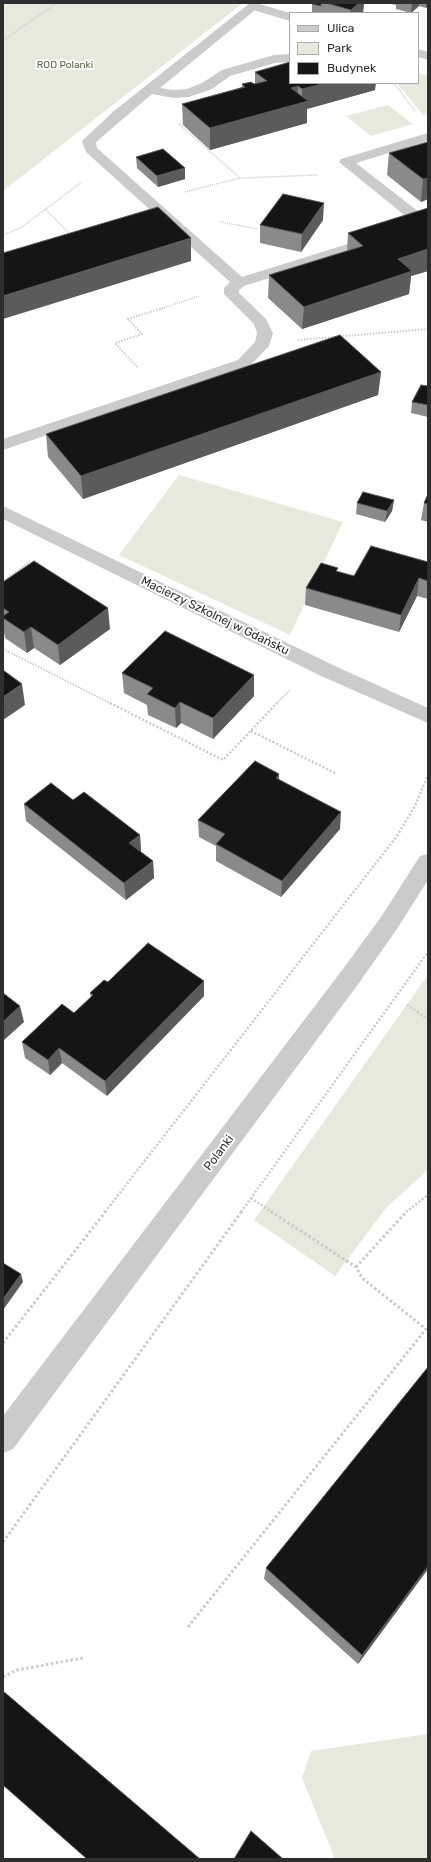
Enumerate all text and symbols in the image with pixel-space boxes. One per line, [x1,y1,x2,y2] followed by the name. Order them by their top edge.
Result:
[289,12,419,84] legend
[327,21,354,35] text: Ulica
[327,41,352,55] text: Park
[37,59,93,71] park label: ROD Polanki
[327,61,376,75] text: Budynek
[139,574,291,658] street label: Macierzy Szkolnej w Gdańsku
[201,1133,237,1173] street label: Polanki

